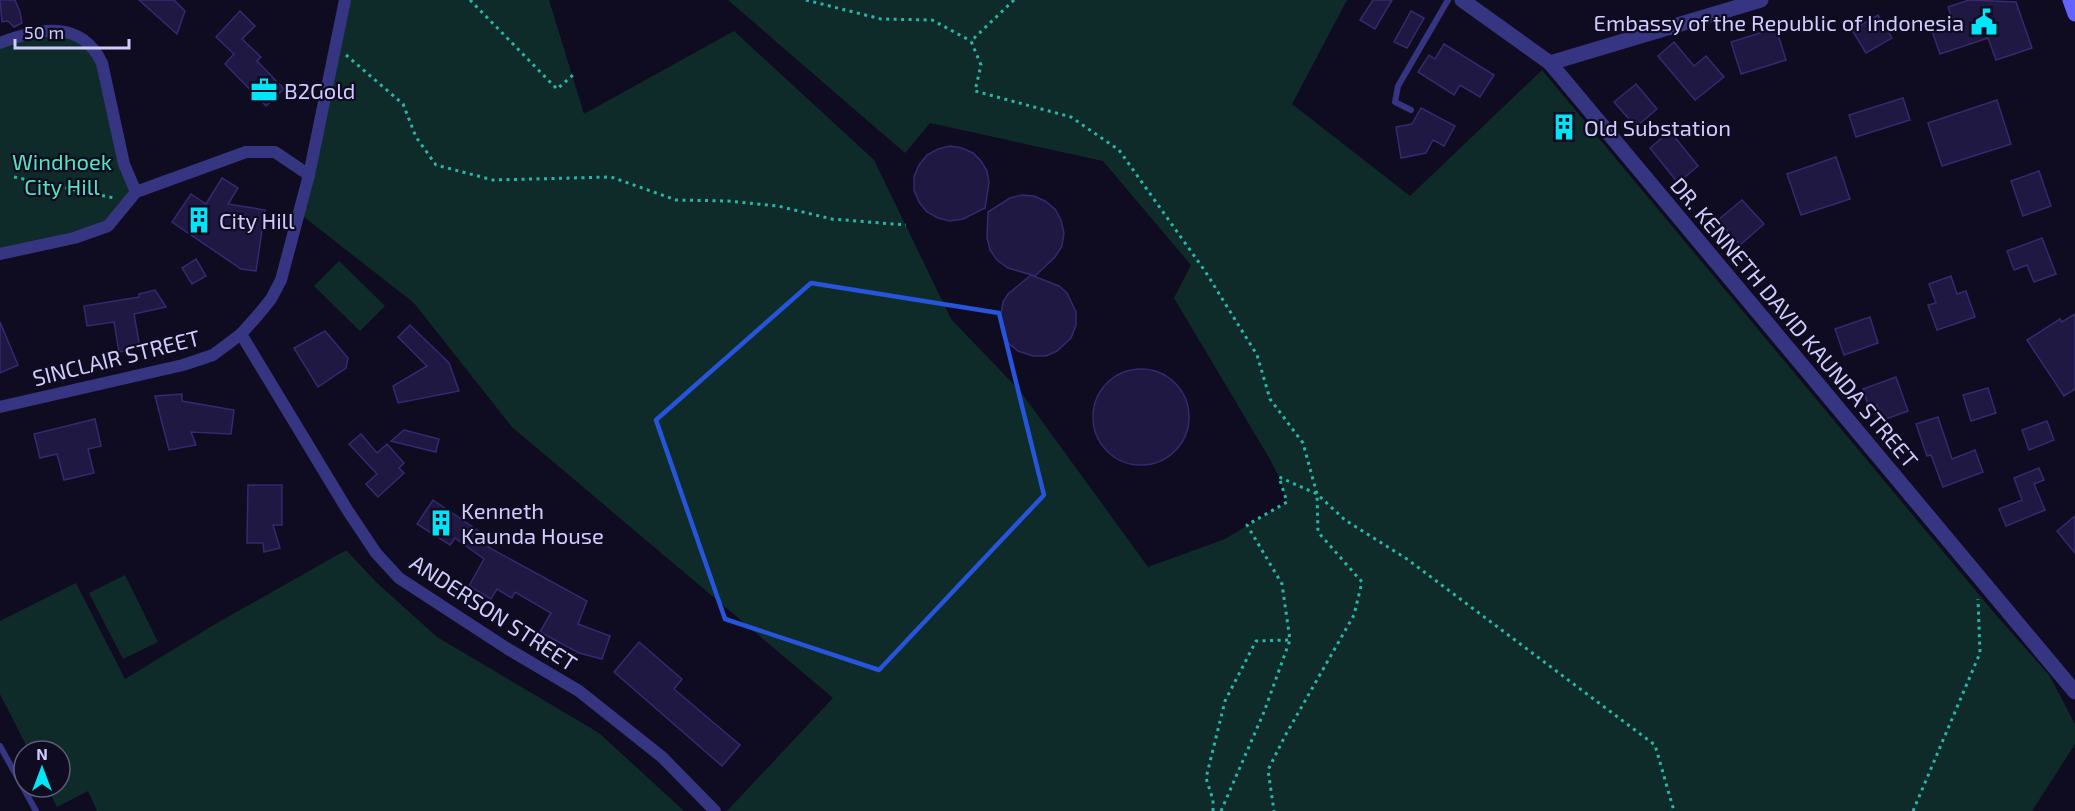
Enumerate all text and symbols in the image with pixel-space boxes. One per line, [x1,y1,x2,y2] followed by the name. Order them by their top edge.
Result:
[1969,7,1999,37] public building icon: Embassy of the Republic of Indonesia
[1594,9,1964,35] place label: Embassy of the Republic of Indonesia
[15,12,129,50] scale bar
[24,21,64,43] text: 50 m
[249,75,279,105] office icon: B2Gold
[284,77,355,103] place label: B2Gold
[1549,112,1579,142] building icon: Old Substation
[1584,114,1731,140] place label: Old Substation
[12,148,112,199] park label: Windhoek City Hill
[1666,172,1924,472] street label: DR. KENNETH DAVID KAUNDA STREET
[184,205,214,235] building icon: City Hill
[219,207,295,233] place label: City Hill
[30,324,203,390] street label: SINCLAIR STREET
[461,497,604,548] place label: Kenneth Kaunda House
[426,508,456,538] building icon: Kenneth Kaunda House
[406,548,582,676] street label: ANDERSON STREET
[12,739,72,799] north arrow
[36,744,48,763] text: N

